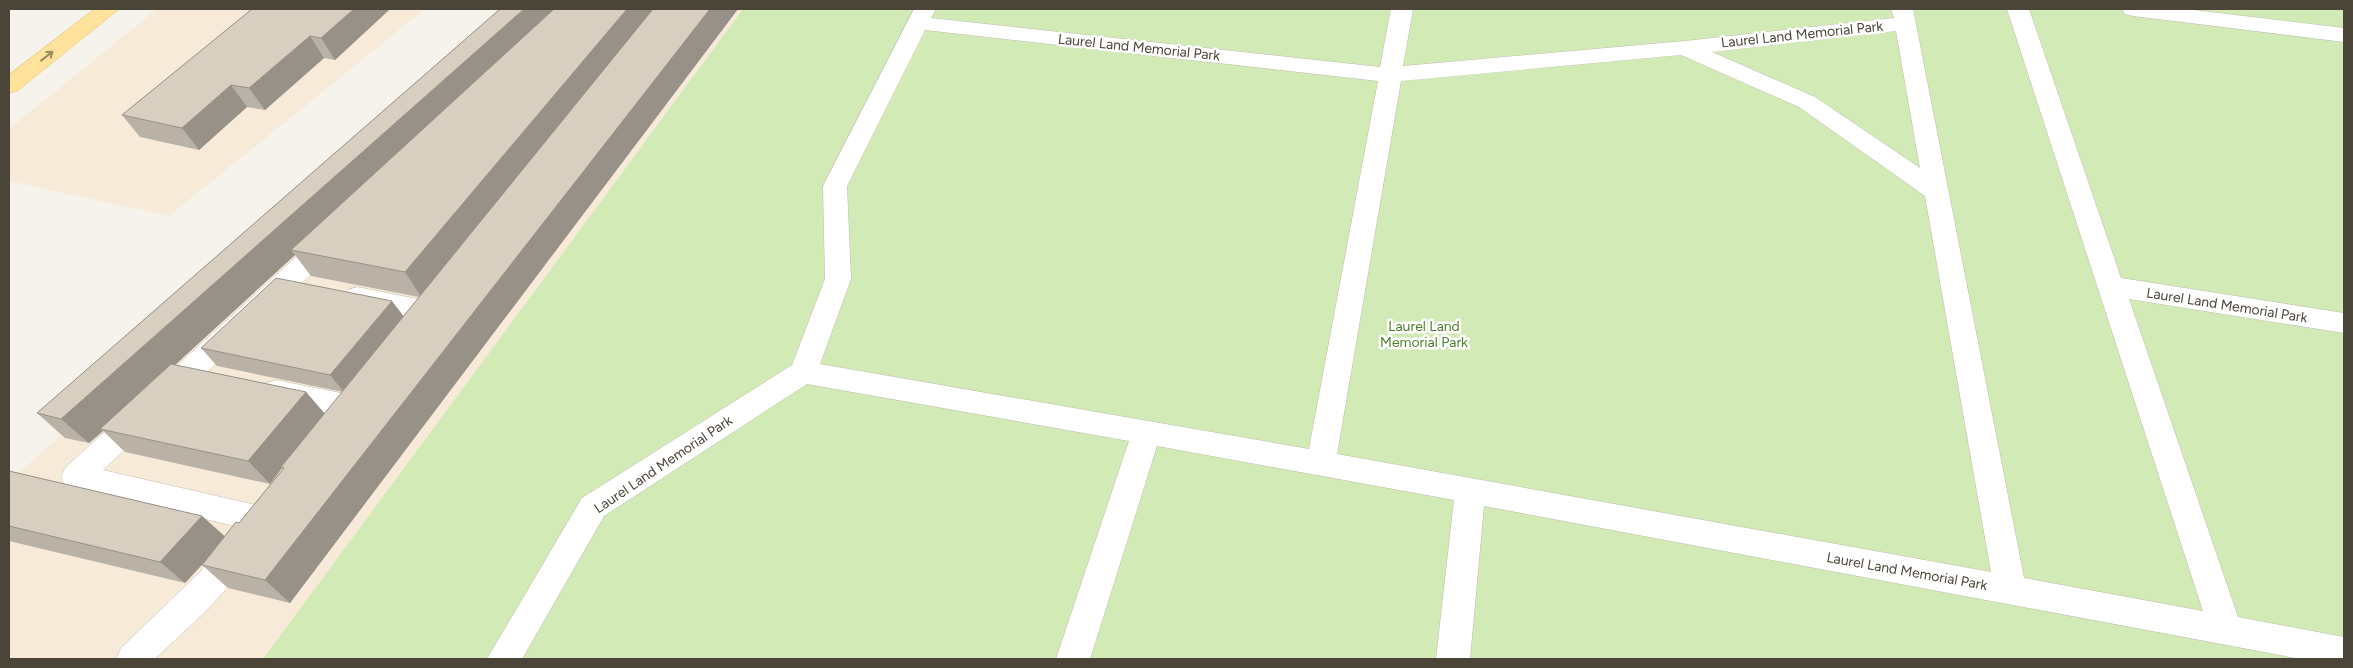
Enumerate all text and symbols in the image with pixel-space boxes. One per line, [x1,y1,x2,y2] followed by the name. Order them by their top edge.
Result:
[1720,18,1884,51] street label: Laurel Land Memorial Park
[1057,31,1221,64] street label: Laurel Land Memorial Park
[40,51,53,62] one-way arrow
[2145,284,2309,327] street label: Laurel Land Memorial Park
[1380,318,1468,351] park label: Laurel Land Memorial Park
[591,412,736,517] street label: Laurel Land Memorial Park
[1825,549,1989,594] street label: Laurel Land Memorial Park

